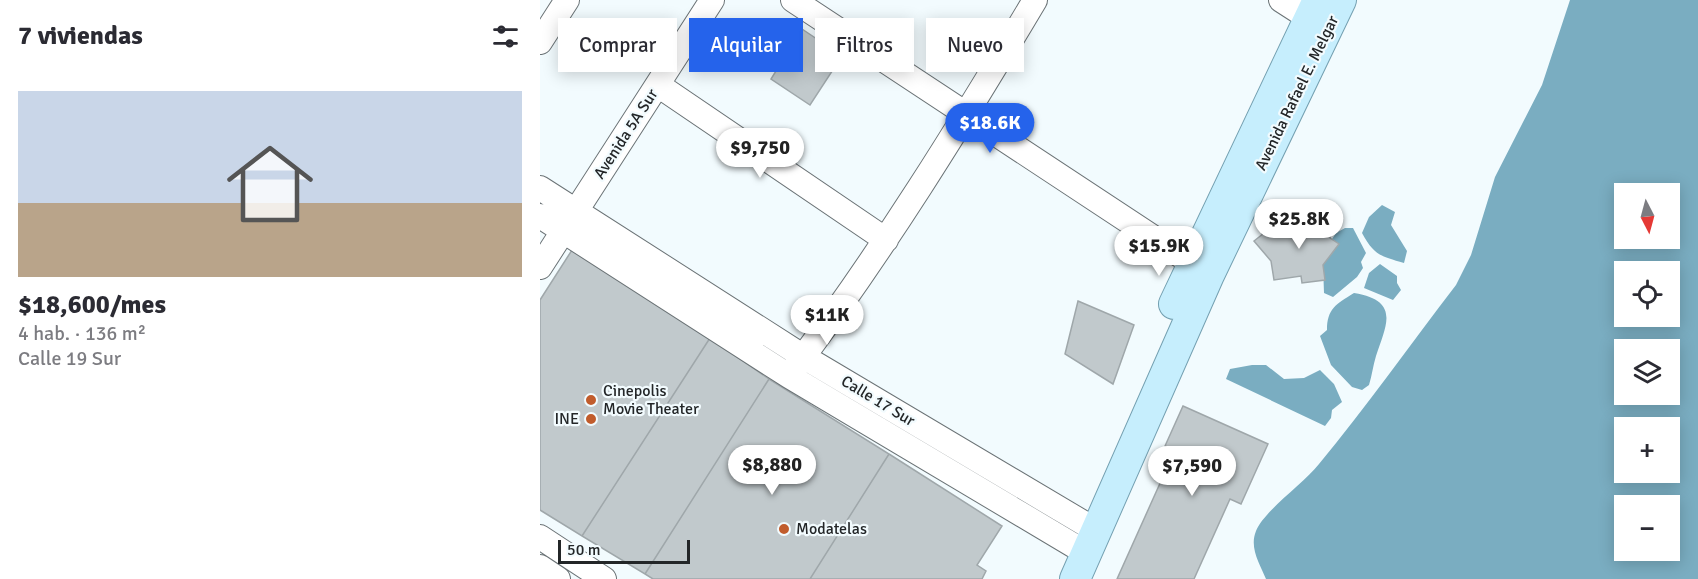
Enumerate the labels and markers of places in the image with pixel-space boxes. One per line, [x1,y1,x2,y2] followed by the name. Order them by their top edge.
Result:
[941,103,1039,154] pin: $18.6K
[711,128,809,179] pin: $9,750
[1250,199,1348,250] pin: $25.8K
[1110,226,1208,277] pin: $15.9K
[791,295,863,346] pin: $11K
[603,381,699,419] place label: Cinepolis Movie Theater
[584,393,598,407] marker: Cinepolis Movie Theater
[554,409,579,429] place label: INE
[584,412,598,426] marker: INE
[723,445,821,496] pin: $8,880
[1143,446,1241,497] pin: $7,590
[796,519,867,539] place label: Modatelas
[777,522,791,536] marker: Modatelas

